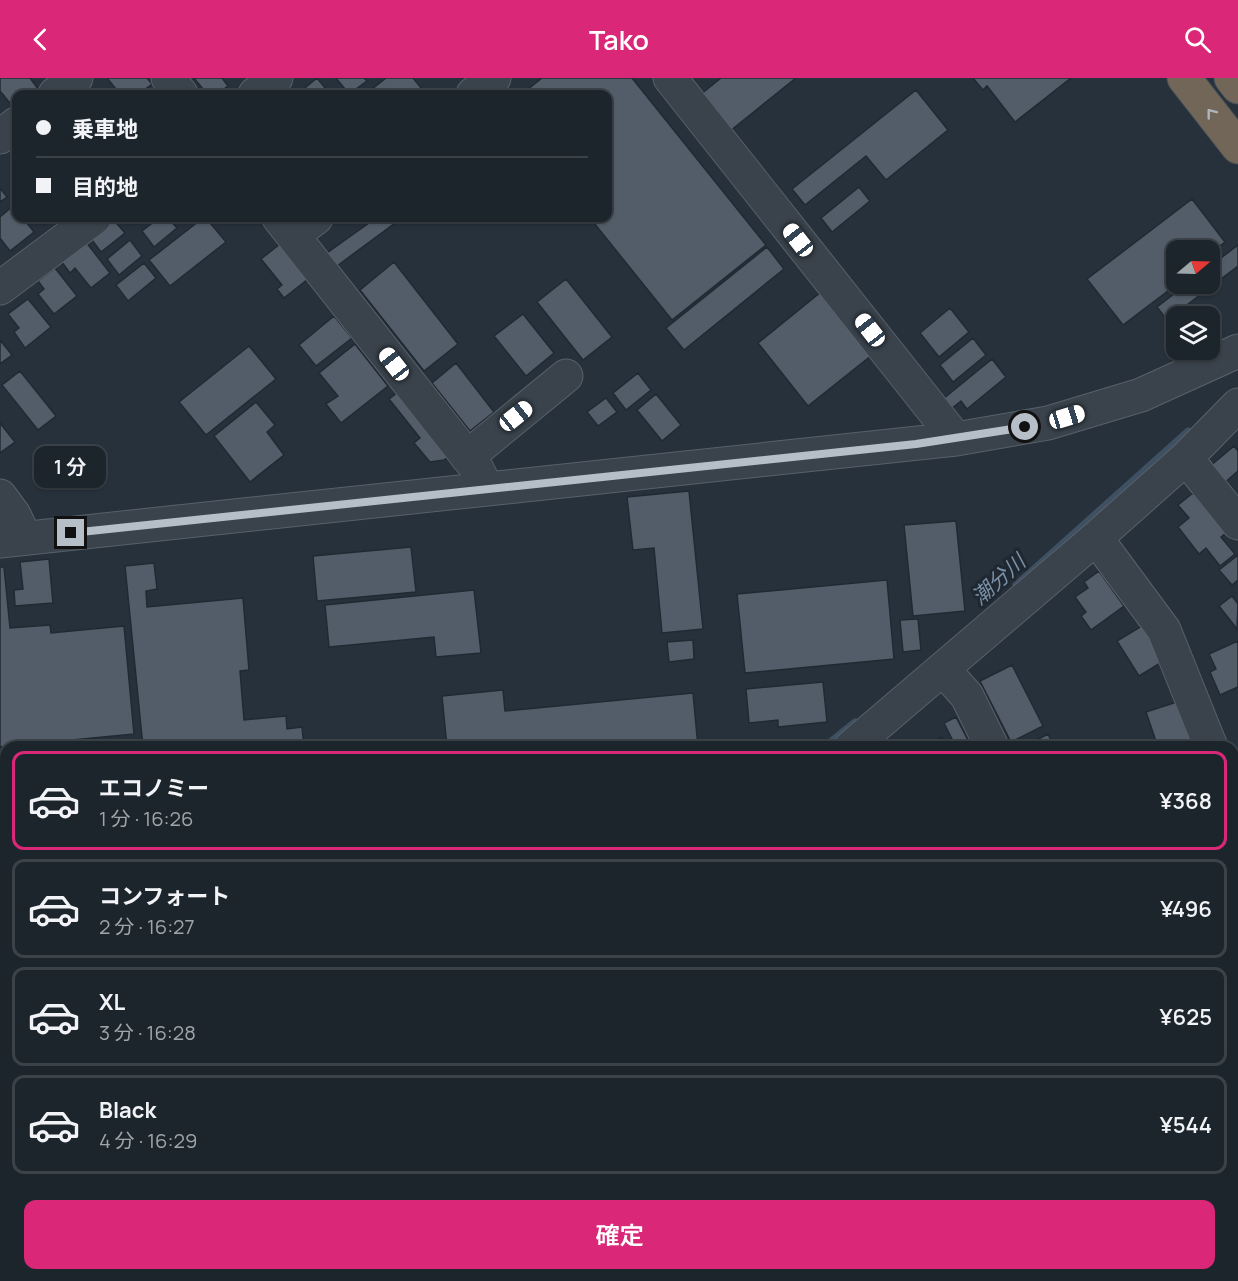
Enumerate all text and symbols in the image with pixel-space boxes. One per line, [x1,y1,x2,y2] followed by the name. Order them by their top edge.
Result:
[589,21,649,58] text: Tako
[24,23,57,56] icon: back
[1181,23,1214,56] icon: search
[1207,108,1218,119] one-way arrow
[72,114,138,144] text: 乗車地
[72,172,138,202] text: 目的地
[780,220,816,260] car
[1166,240,1220,294] north arrow
[1166,240,1220,360] map controls
[1166,306,1220,360] button: layers
[852,310,888,350] car
[376,344,412,384] car
[496,398,536,434] car
[1047,403,1087,431] car
[1011,413,1038,440] route start
[35,446,107,488] callout: 1 分
[54,453,86,480] text: 1 分
[57,519,84,546] route end
[965,546,1032,610] water label: 潮分川
[99,773,209,803] text: エコノミー
[27,774,81,828] icon: car
[1159,786,1212,816] text: ¥368
[99,805,193,832] text: 1 分 · 16:26
[99,881,230,911] text: コンフォート
[27,882,81,936] icon: car
[1160,894,1212,924] text: ¥496
[99,913,195,940] text: 2 分 · 16:27
[99,987,125,1017] text: XL
[27,990,81,1044] icon: car
[1160,1002,1212,1032] text: ¥625
[99,1019,196,1046] text: 3 分 · 16:28
[99,1095,156,1125] text: Black
[27,1098,81,1152] icon: car
[1160,1110,1212,1140] text: ¥544
[99,1127,197,1154] text: 4 分 · 16:29
[24,1200,1215,1269] button: 確定

